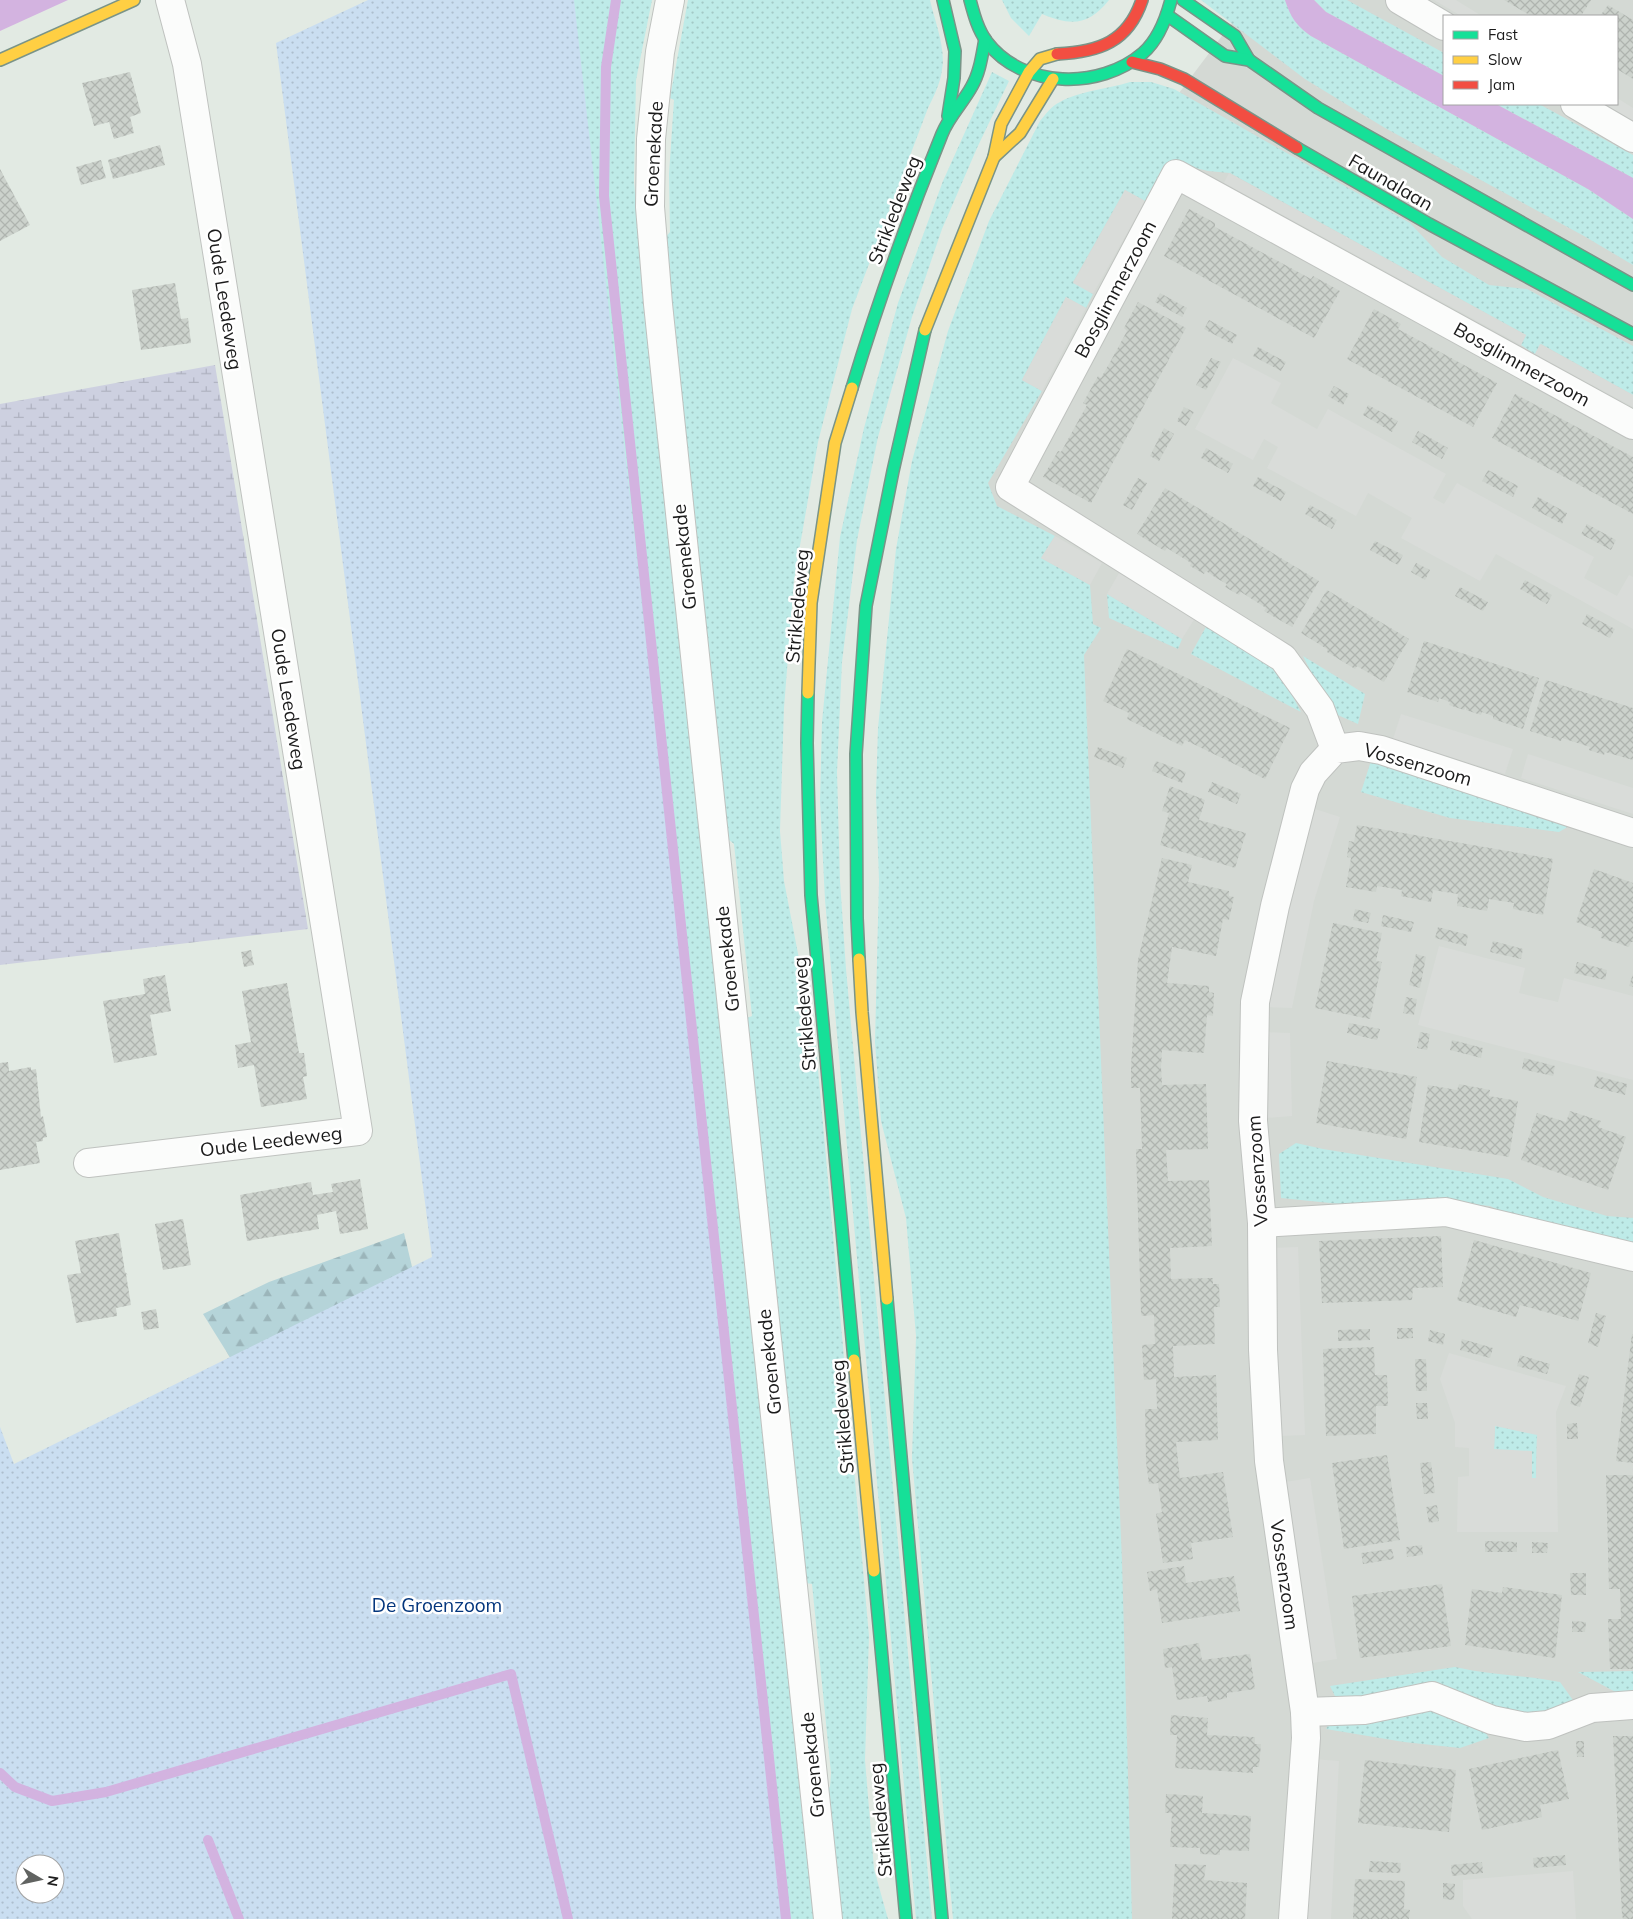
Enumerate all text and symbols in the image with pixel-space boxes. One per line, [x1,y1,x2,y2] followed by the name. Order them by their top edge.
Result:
[1443,15,1618,105] legend
[1488,25,1518,44] text: Fast
[1488,50,1522,69] text: Slow
[1488,75,1515,94] text: Jam
[638,100,668,208] street label: Groenekade
[1344,148,1438,216] street label: Faunalaan
[862,152,926,268] street label: Strikledeweg
[1069,216,1161,362] street label: Bosglimmerzoom
[202,226,248,372] street label: Oude Leedeweg
[1450,317,1594,411] street label: Bosglimmerzoom
[667,503,701,611] street label: Groenekade
[780,548,814,664] street label: Strikledeweg
[266,626,312,772] street label: Oude Leedeweg
[1361,737,1475,791] street label: Vossenzoom
[710,905,744,1013] street label: Groenekade
[787,956,821,1072] street label: Strikledeweg
[1241,1115,1273,1227] street label: Vossenzoom
[199,1120,343,1162] street label: Oude Leedeweg
[752,1308,786,1416] street label: Groenekade
[825,1359,859,1475] street label: Strikledeweg
[1265,1518,1305,1632] street label: Vossenzoom
[372,1593,502,1617] park label: De Groenzoom
[795,1711,829,1819] street label: Groenekade
[863,1762,897,1878] street label: Strikledeweg
[15,1854,65,1904] north arrow
[43,1874,63,1888] text: N

